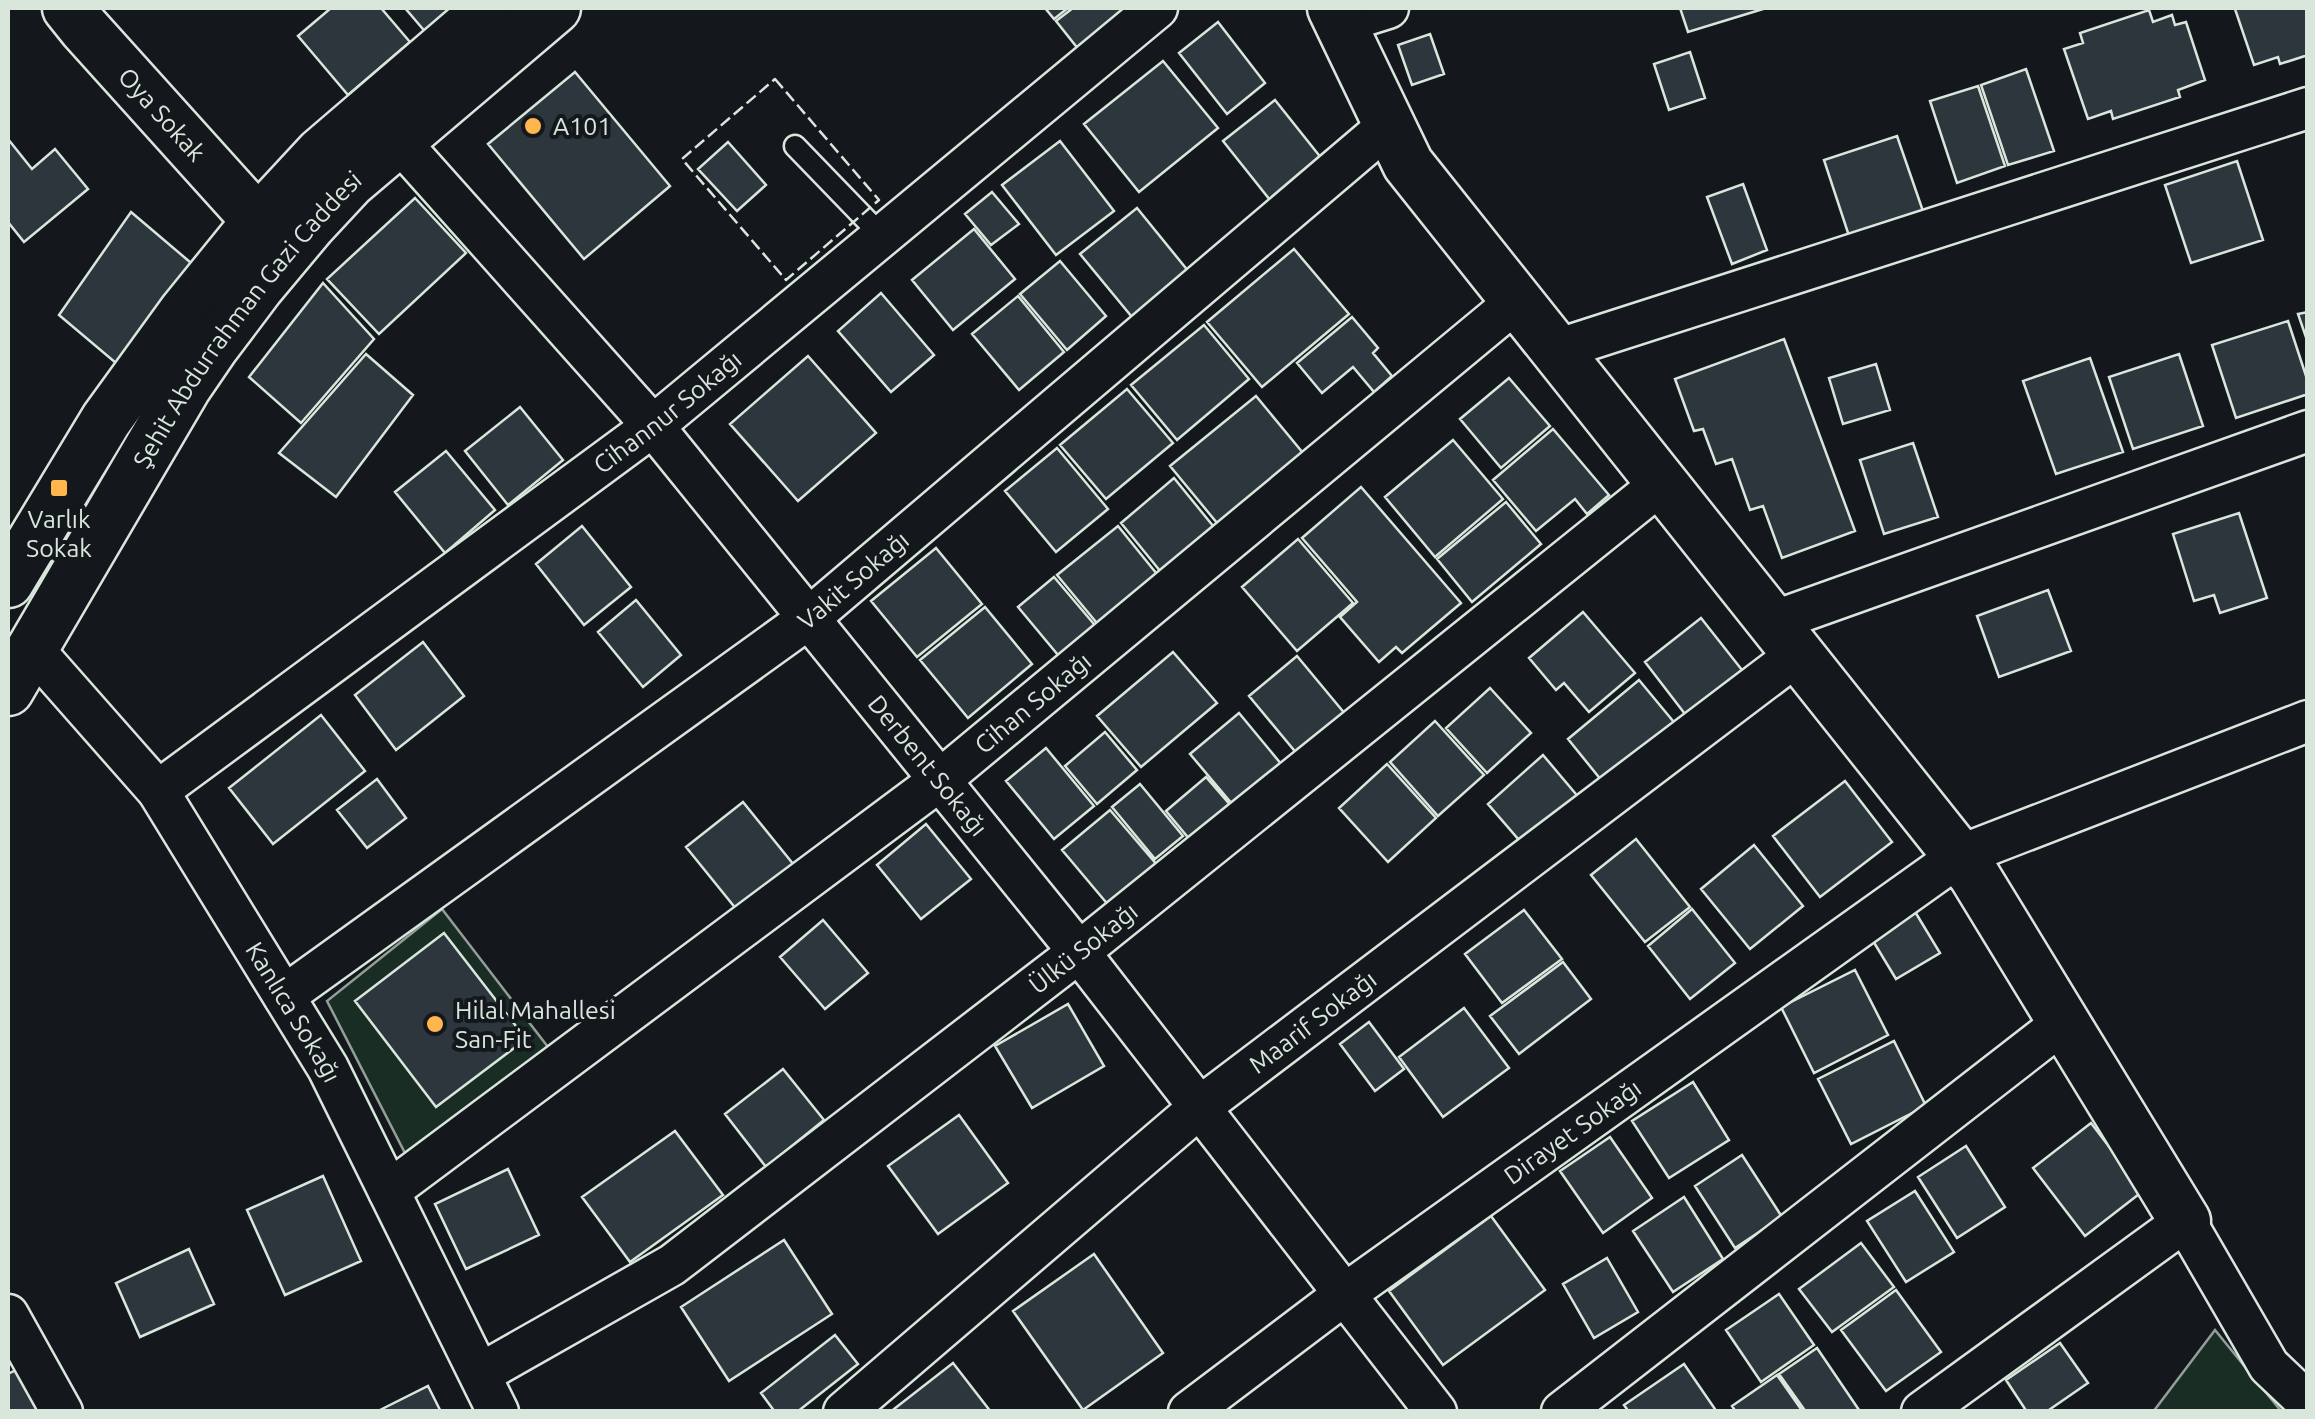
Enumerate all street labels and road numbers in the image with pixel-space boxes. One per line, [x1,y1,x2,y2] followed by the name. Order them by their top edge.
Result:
[113,62,211,167] street label: Oya Sokak
[127,165,367,473] street label: Şehit Abdurrahman Gazi Caddesi
[588,345,747,479] street label: Cihannur Sokağı
[793,526,914,635] street label: Vakit Sokağı
[969,647,1096,759] street label: Cihan Sokağı
[863,689,993,841] street label: Derbent Sokağı
[1024,897,1143,999] street label: Ülkü Sokağı
[240,937,347,1087] street label: Kanlıca Sokağı
[1244,965,1382,1079] street label: Maarif Sokağı
[1499,1074,1646,1190] street label: Dirayet Sokağı

